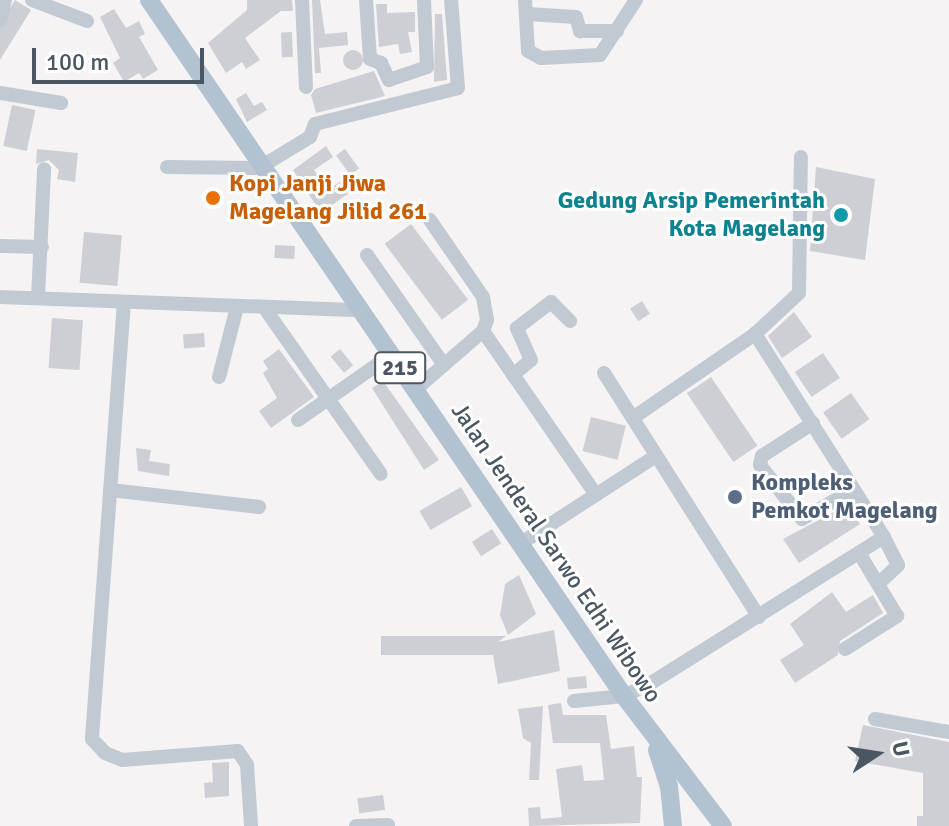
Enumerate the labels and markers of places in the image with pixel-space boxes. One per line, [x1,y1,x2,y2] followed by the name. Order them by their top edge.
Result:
[229,170,427,226] place label: Kopi Janji Jiwa Magelang Jilid 261
[558,187,825,243] place label: Gedung Arsip Pemerintah Kota Magelang
[204,189,222,207] marker: Kopi Janji Jiwa Magelang Jilid 261
[832,206,850,224] marker: Gedung Arsip Pemerintah Kota Magelang
[751,469,938,525] place label: Kompleks Pemkot Magelang
[726,488,744,506] marker: Kompleks Pemkot Magelang

